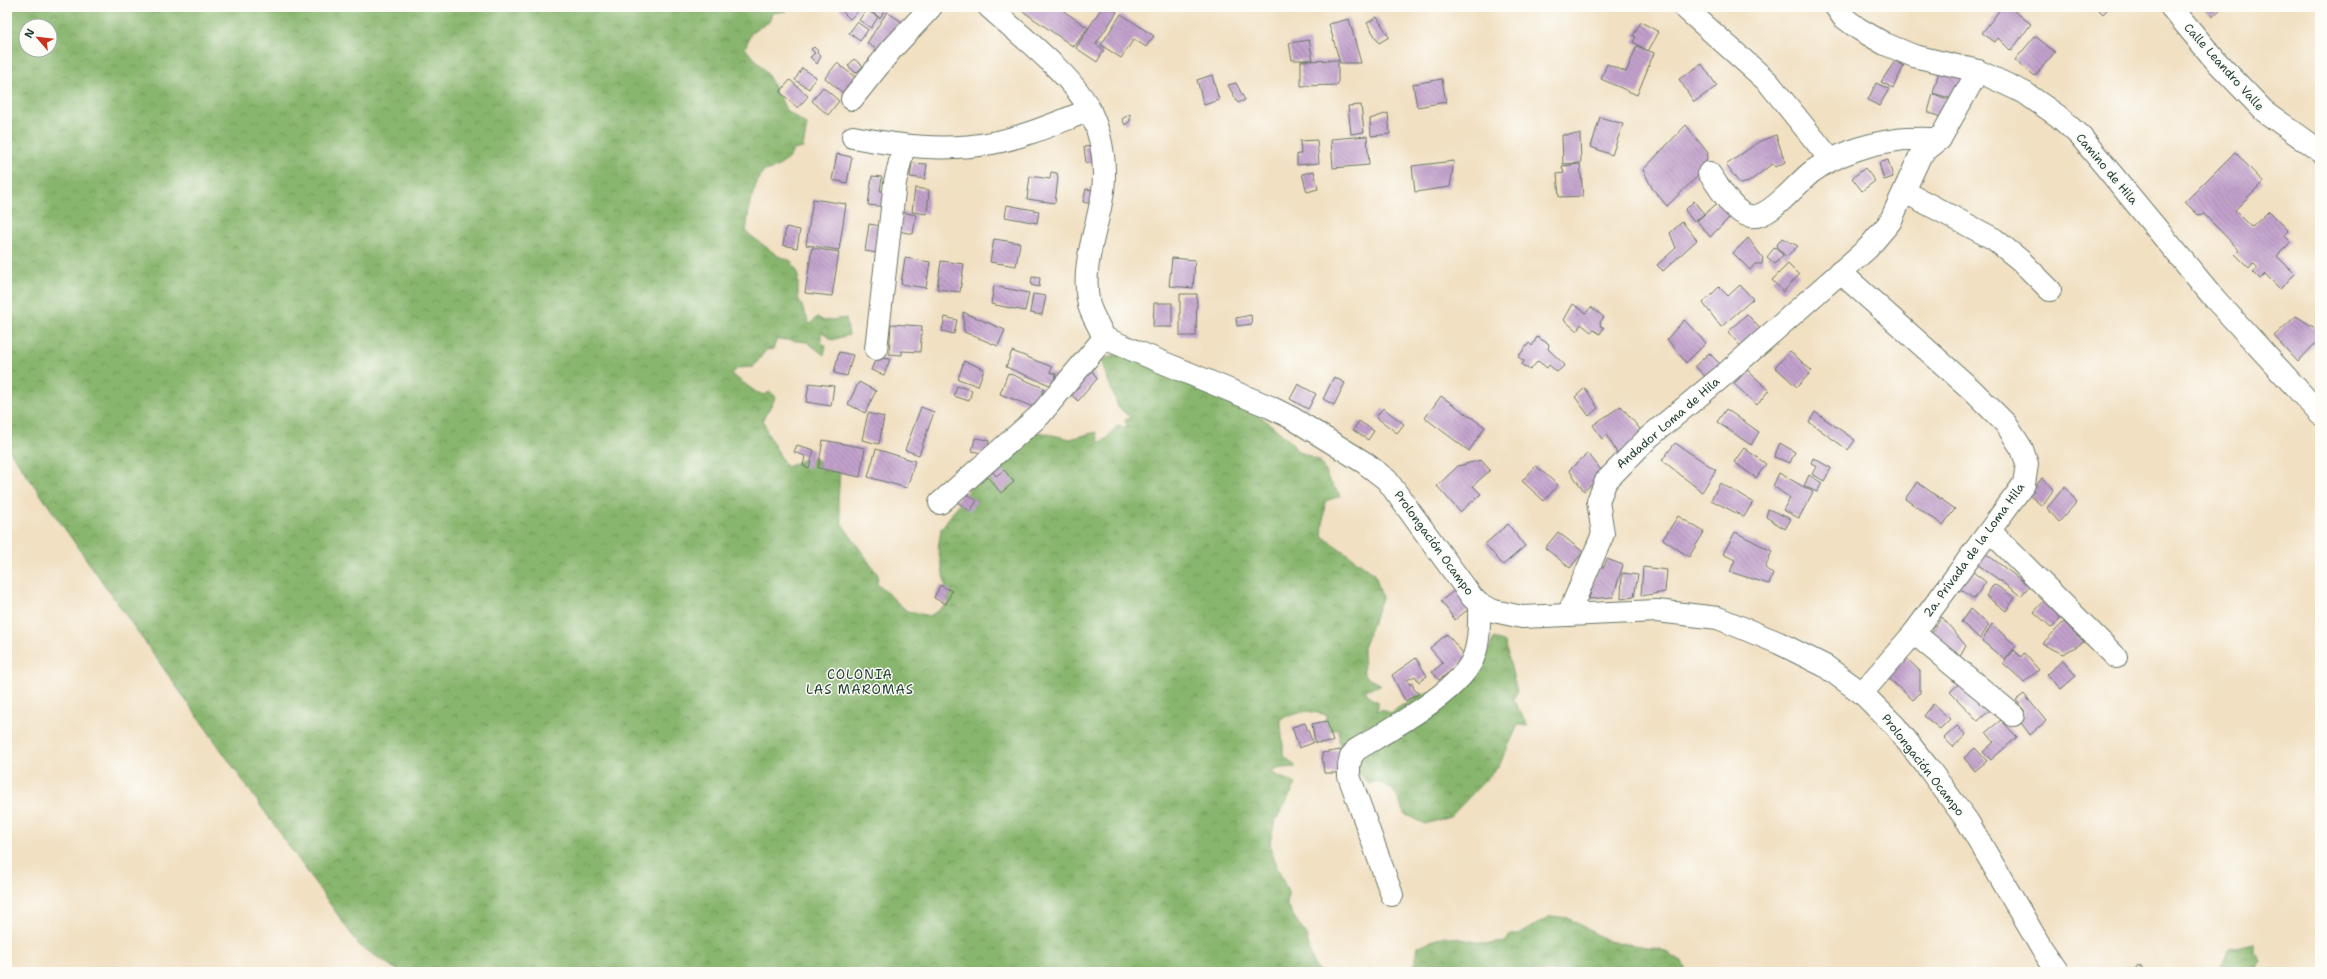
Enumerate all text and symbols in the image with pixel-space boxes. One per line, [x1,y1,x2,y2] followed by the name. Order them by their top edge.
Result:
[18,18,58,58] north arrow
[2180,20,2268,114] street label: Calle Leandro Valle
[21,26,38,41] text: N
[2073,130,2142,208] street label: Camino de Hila
[1613,373,1723,472] street label: Andador Loma de Hila
[1920,479,2029,620] street label: 2a. Privada de la Loma Hila
[1391,488,1477,598] street label: Prolongación Ocampo
[806,666,914,698] district label: COLONIA LAS MAROMAS
[1878,711,1968,819] street label: Prolongación Ocampo

